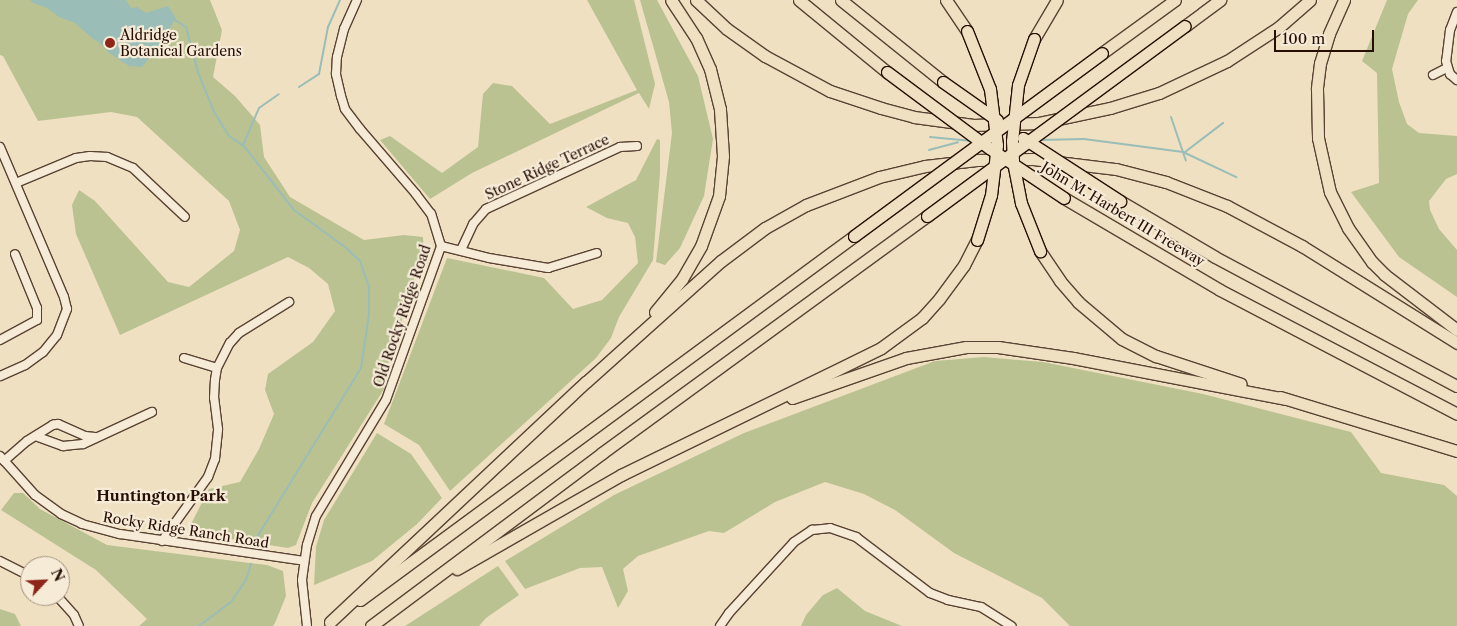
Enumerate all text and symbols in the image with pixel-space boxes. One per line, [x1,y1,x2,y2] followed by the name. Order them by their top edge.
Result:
[1277,20,1377,52] scale bar
[120,27,242,59] place label: Aldridge Botanical Gardens
[1282,29,1325,48] text: 100 m
[104,37,116,49] marker: Aldridge Botanical Gardens
[482,131,612,203] street label: Stone Ridge Terrace
[1038,158,1208,270] street label: John M. Harbert III Freeway
[370,242,434,390] street label: Old Rocky Ridge Road
[96,487,226,505] district label: Huntington Park
[102,509,270,551] street label: Rocky Ridge Ranch Road
[20,556,70,606] north arrow
[47,566,68,584] text: N

